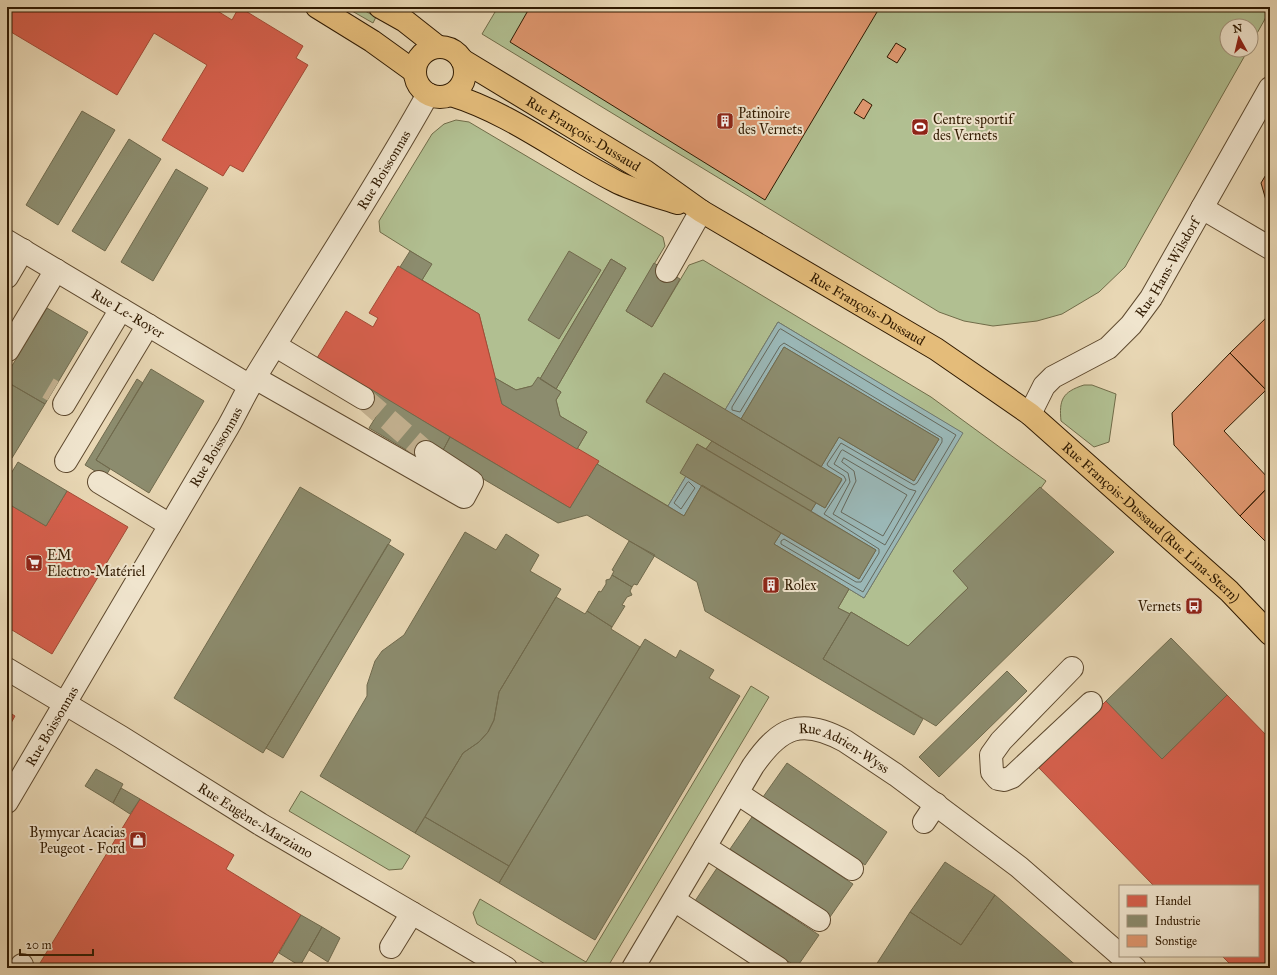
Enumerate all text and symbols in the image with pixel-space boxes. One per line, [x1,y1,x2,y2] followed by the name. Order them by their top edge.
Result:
[1219,18,1259,58] north arrow
[1232,21,1244,36] text: N
[523,93,644,175] street label: Rue François-Dussaud
[738,105,802,138] place label: Patinoire des Vernets
[715,111,735,131] building icon: Patinoire des Vernets
[933,111,1015,144] place label: Centre sportif des Vernets
[910,117,930,137] sports icon: Centre sportif des Vernets
[353,127,414,213] street label: Rue Boissonnas
[1131,213,1204,321] street label: Rue Hans-Wilsdorf
[807,268,928,349] street label: Rue François-Dussaud
[88,285,168,342] street label: Rue Le-Royer
[186,404,246,490] street label: Rue Boissonnas
[1059,438,1244,606] street label: Rue François-Dussaud (Rue Lina-Stern)
[47,547,146,580] place label: EM Electro-Matériel
[24,553,44,573] supermarket icon: EM Electro-Matériel
[761,575,781,595] building icon: Rolex
[784,577,817,594] place label: Rolex
[1184,596,1204,616] bus stop icon: Vernets
[1137,598,1181,615] place label: Vernets
[22,683,82,769] street label: Rue Boissonnas
[798,719,893,777] street label: Rue Adrien-Wyss
[195,779,316,862] street label: Rue Eugène-Marziano
[29,824,125,857] place label: Bymycar Acacias Peugeot - Ford
[128,830,148,850] shop icon: Bymycar Acacias Peugeot - Ford
[1119,885,1259,957] legend
[1155,894,1192,908] text: Handel
[1155,914,1200,928] text: Industrie
[20,931,93,957] scale bar
[1155,934,1197,949] text: Sonstige
[26,938,52,952] text: 20 m

